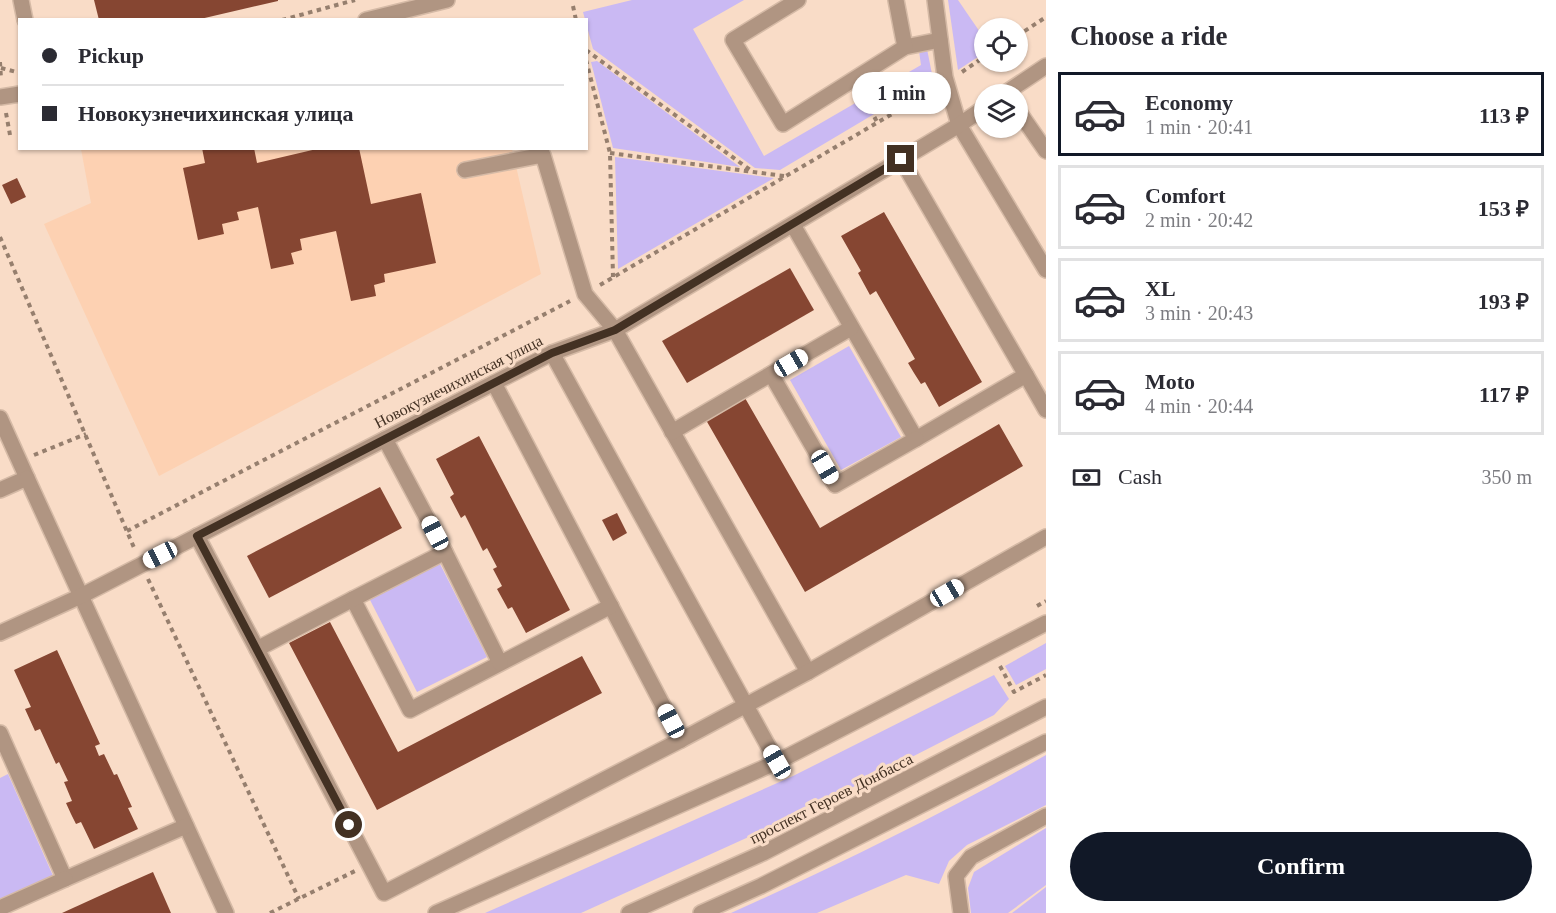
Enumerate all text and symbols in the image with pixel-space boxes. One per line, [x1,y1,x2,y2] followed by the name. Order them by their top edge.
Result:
[974,18,1028,138] map controls
[974,18,1028,72] button: locate
[1070,21,1228,51] text: Choose a ride
[78,43,144,68] text: Pickup
[852,72,950,114] callout: 1 min
[877,82,926,104] text: 1 min
[974,84,1028,138] button: layers
[1073,87,1127,141] icon: car
[1145,90,1233,115] text: Economy
[78,101,353,126] text: Новокузнечихинская улица
[1479,103,1529,128] text: 113 ₽
[1145,116,1253,138] text: 1 min · 20:41
[887,145,914,172] route end
[1073,180,1127,234] icon: car
[1145,183,1226,208] text: Comfort
[1478,196,1529,221] text: 153 ₽
[1145,209,1253,231] text: 2 min · 20:42
[1073,273,1127,327] icon: car
[1145,276,1176,301] text: XL
[1478,289,1529,314] text: 193 ₽
[1145,302,1253,324] text: 3 min · 20:43
[371,332,546,432] street label: Новокузнечихинская улица
[771,346,811,380] car
[1073,366,1127,420] icon: car
[1145,369,1195,394] text: Moto
[1479,382,1529,407] text: 117 ₽
[1145,395,1253,417] text: 4 min · 20:44
[808,447,842,487] car
[1070,461,1103,494] icon: cash
[1118,464,1162,489] text: Cash
[1481,466,1532,488] text: 350 m
[419,513,451,553] car
[140,539,180,571] car
[927,576,967,610] car
[655,701,687,741] car
[760,742,794,782] car
[747,750,916,848] street label: проспект Героев Донбасса
[335,811,362,838] route start
[1070,832,1532,901] button: Confirm

